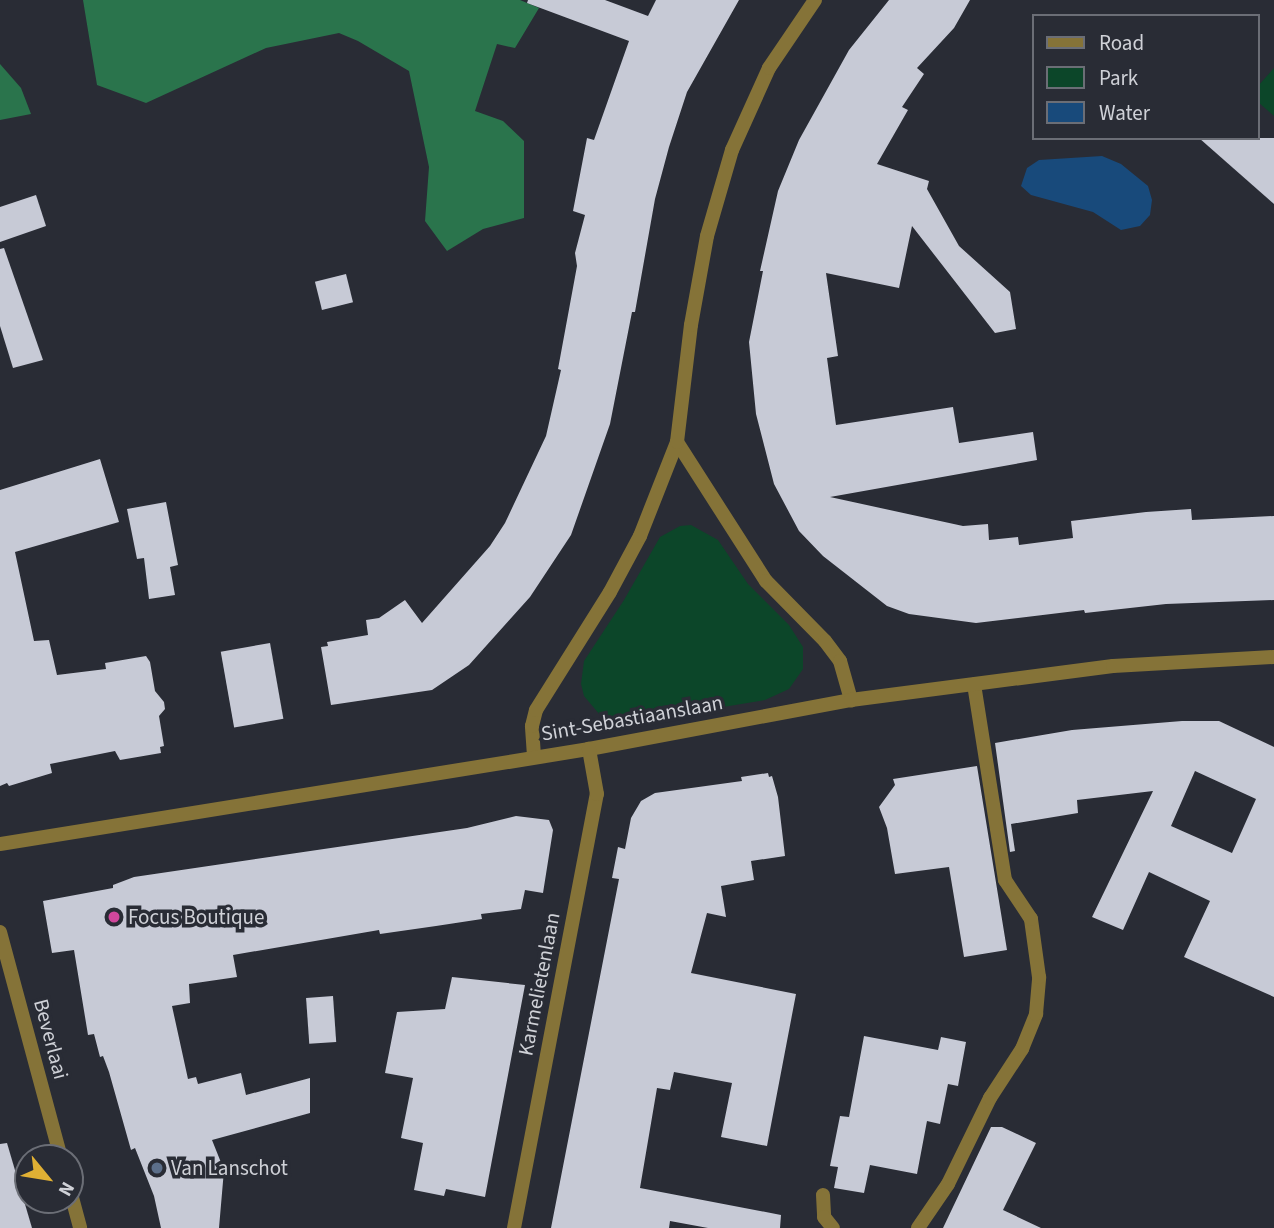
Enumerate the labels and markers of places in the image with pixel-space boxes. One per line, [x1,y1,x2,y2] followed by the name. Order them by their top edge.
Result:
[128,904,264,930] place label: Focus Boutique
[106,909,122,925] marker: Focus Boutique
[171,1155,288,1181] place label: Van Lanschot
[149,1160,165,1176] marker: Van Lanschot

